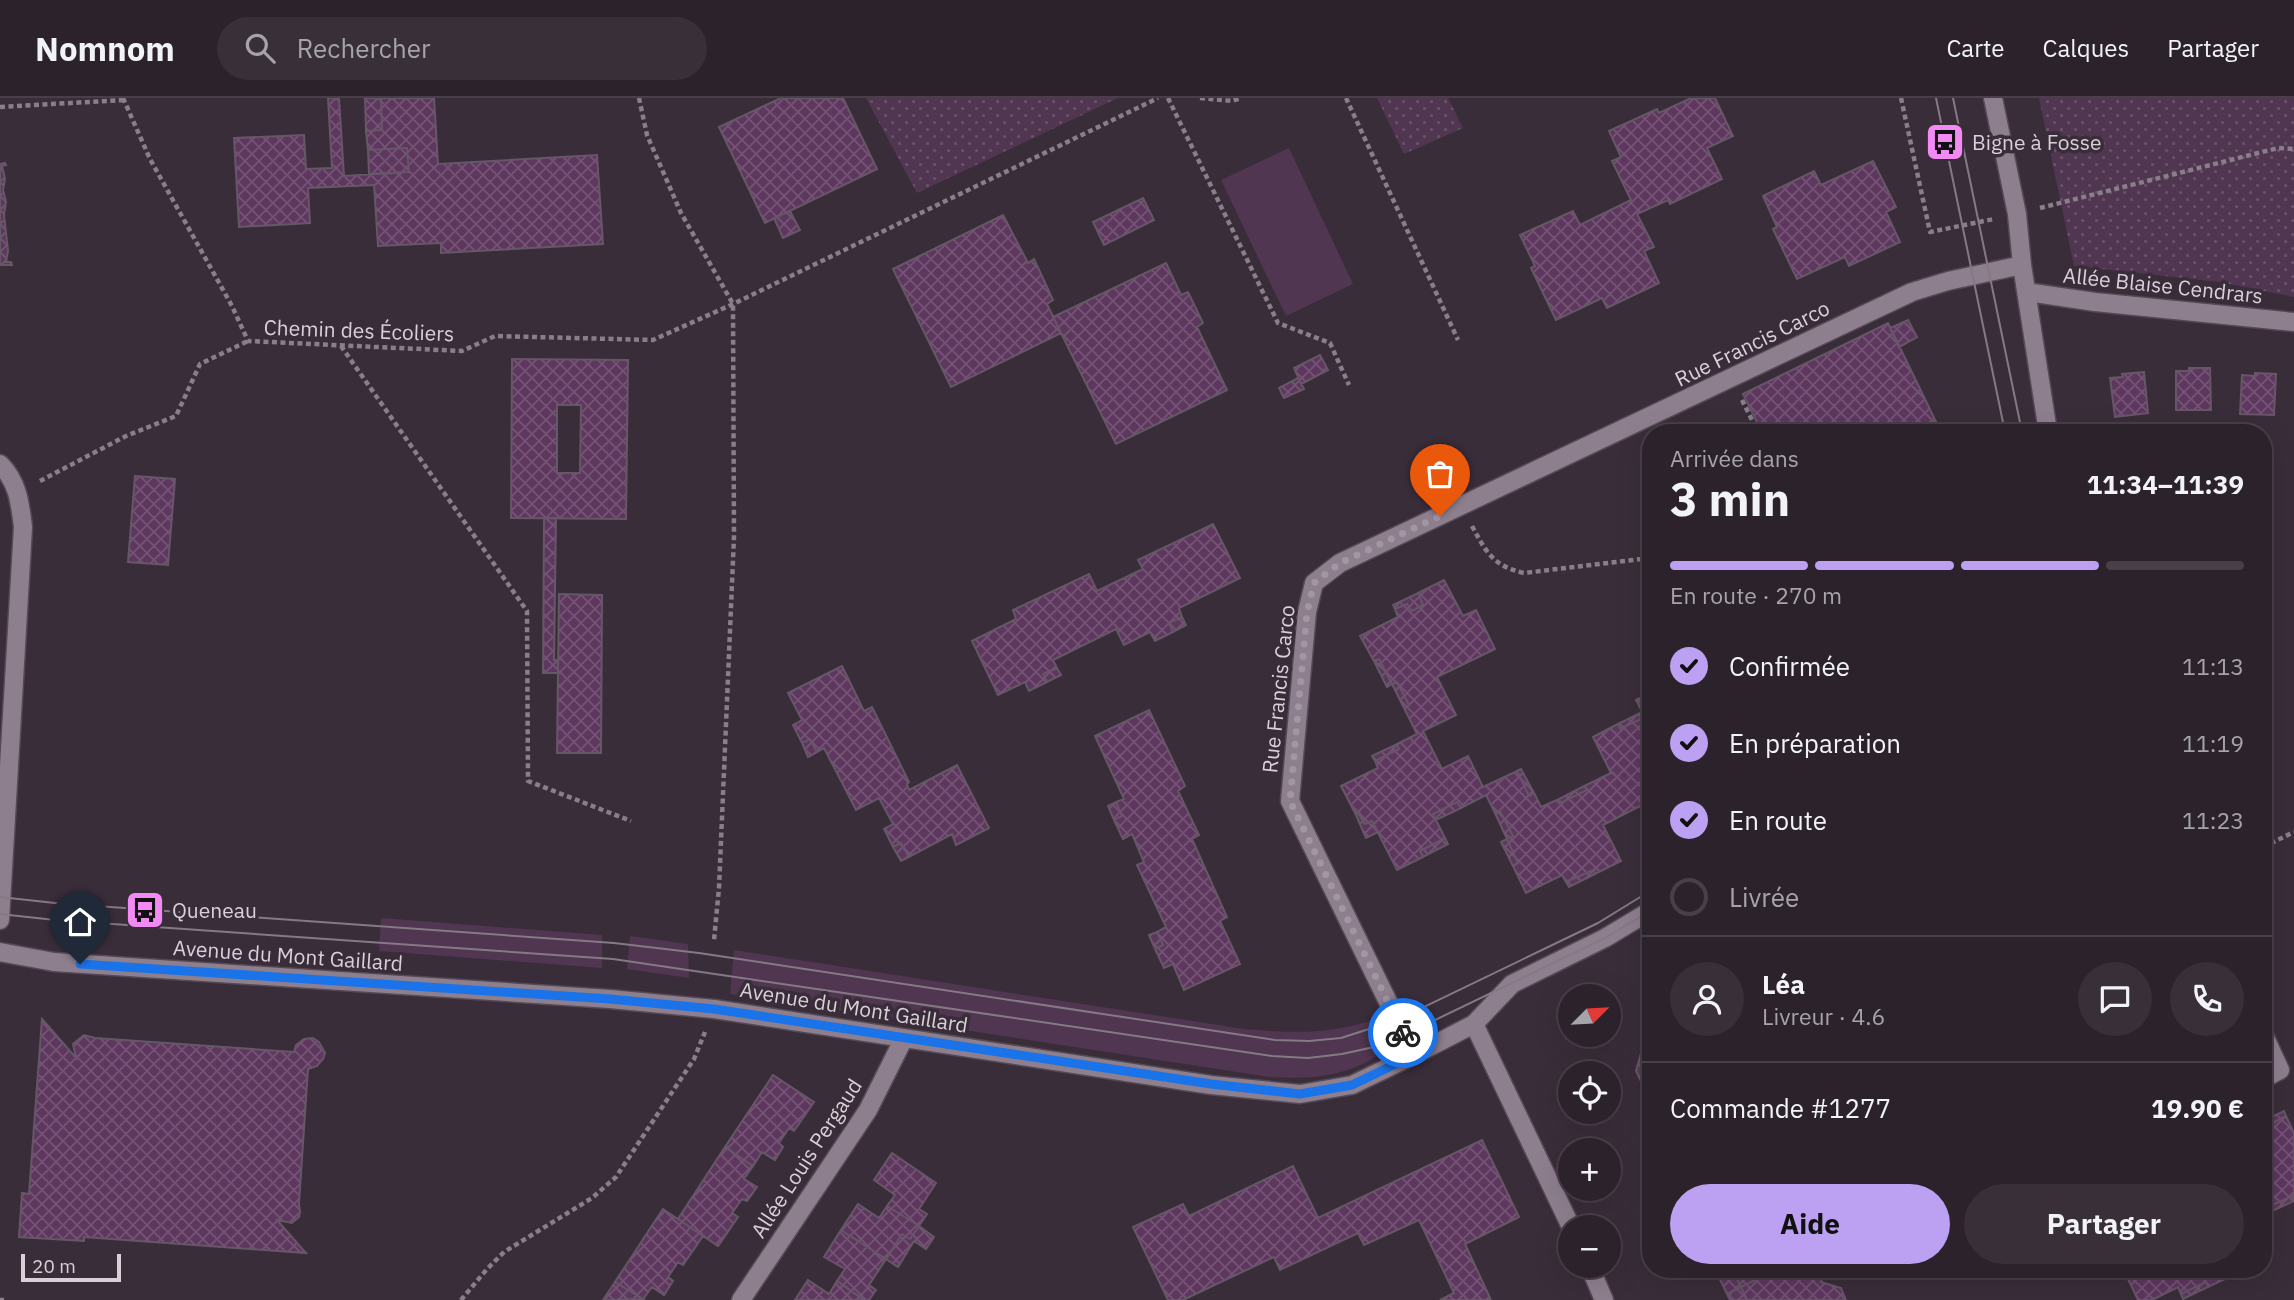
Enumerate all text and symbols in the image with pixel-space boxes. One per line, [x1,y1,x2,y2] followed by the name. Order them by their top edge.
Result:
[217,17,707,80] search box
[35,27,175,70] text: Nomnom
[241,29,279,67] icon: search
[297,31,431,65] text: Rechercher
[1946,32,2005,64] text: Carte
[2043,32,2129,64] text: Calques
[2167,32,2259,64] text: Partager
[1924,121,1966,163] bus stop icon: Bigne à Fosse
[1972,128,2101,156] place label: Bigne à Fosse
[2062,261,2264,309] street label: Allée Blaise Cendrars
[1670,293,1834,393] street label: Rue Francis Carco
[263,313,455,347] street label: Chemin des Écoliers
[1670,443,1799,473] text: Arrivée dans
[1410,444,1470,516] pin
[1421,455,1459,493] icon: bag
[2087,467,2244,501] text: 11:34–11:39
[1670,469,1790,529] text: 3 min
[1670,580,1842,610] text: En route · 270 m
[1255,603,1301,775] street label: Rue Francis Carco
[1670,647,1708,685] icon: check
[1729,649,1850,683] text: Confirmée
[2182,651,2244,681] text: 11:13
[1670,724,1708,762] icon: check
[1729,726,1901,760] text: En préparation
[2182,728,2244,758] text: 11:19
[1670,801,1708,839] icon: check
[1729,803,1827,837] text: En route
[2182,805,2244,835] text: 11:23
[1729,880,1799,914] text: Livrée
[124,889,166,931] bus stop icon: Queneau
[50,892,110,964] pin
[172,896,257,924] place label: Queneau
[61,903,99,941] icon: home
[172,933,404,977] street label: Avenue du Mont Gaillard
[1670,962,1744,1036] button: person
[2078,962,2152,1036] button: chat
[2170,962,2244,1036] button: phone
[1762,967,1805,1001] text: Léa
[738,975,970,1039] street label: Avenue du Mont Gaillard
[1558,984,1620,1046] north arrow
[1558,984,1621,1278] map controls
[1368,998,1438,1068] courier
[1762,1001,1885,1031] text: Livreur · 4.6
[1384,1014,1422,1052] icon: bike
[1558,1061,1621,1124] button: locate
[744,1073,868,1243] street label: Allée Louis Pergaud
[1670,1091,1891,1125] text: Commande #1277
[2151,1091,2244,1125] text: 19.90 €
[1558,1138,1621,1201] button: +
[1670,1184,1950,1264] button: Aide
[1964,1184,2244,1264] button: Partager
[1558,1215,1621,1278] button: −
[21,1251,121,1283] scale bar
[32,1254,76,1278] text: 20 m

